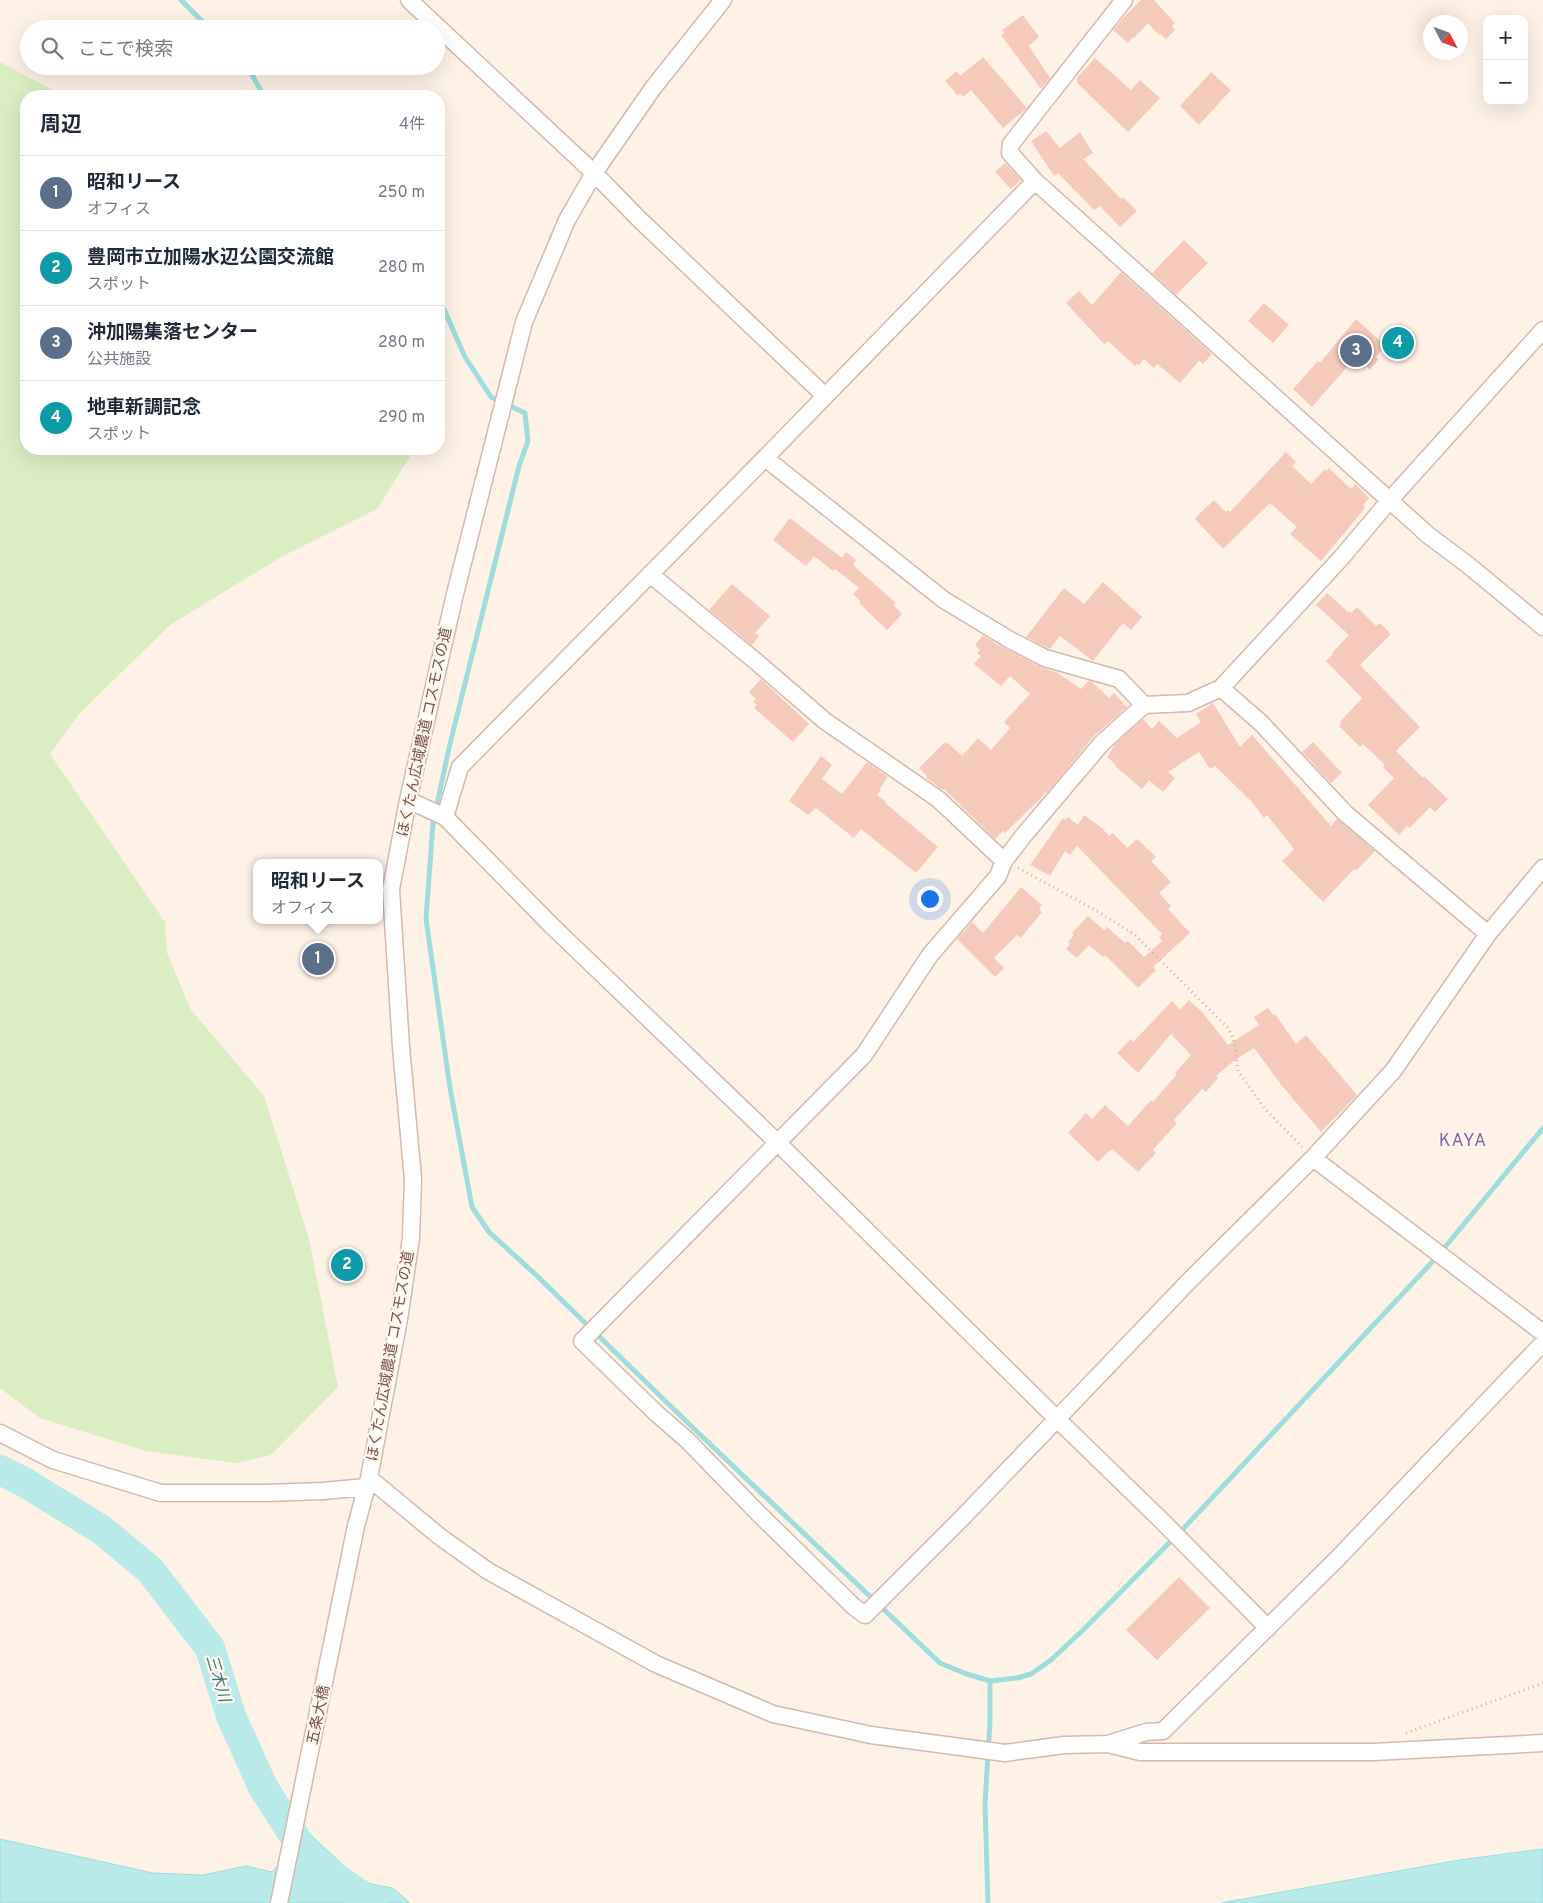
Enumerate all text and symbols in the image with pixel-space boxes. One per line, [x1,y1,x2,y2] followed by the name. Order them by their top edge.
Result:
[1423,15,1468,60] north arrow
[1483,15,1528,105] map controls
[1483,15,1528,60] button: +
[20,20,445,75] search box
[38,34,66,62] icon: search
[78,38,173,62] text: ここで検索
[1483,60,1528,105] button: −
[40,112,82,139] text: 周辺
[399,115,425,135] text: 4件
[87,171,181,195] text: 昭和リース
[53,183,59,203] text: 1
[378,183,425,203] text: 250 m
[87,200,151,220] text: オフィス
[87,246,334,270] text: 豊岡市立加陽水辺公園交流館
[51,258,61,278] text: 2
[378,258,425,278] text: 280 m
[87,275,151,295] text: スポット
[87,321,258,345] text: 沖加陽集落センター
[1382,324,1414,362] pin: 4
[1340,332,1372,370] pin: 3
[51,333,61,353] text: 3
[378,333,425,353] text: 280 m
[87,350,151,370] text: 公共施設
[87,396,201,420] text: 地車新調記念
[51,408,61,428] text: 4
[378,408,425,428] text: 290 m
[87,425,151,445] text: スポット
[394,626,457,839] street label: ほくたん広域農道 コスモスの道
[253,859,383,924] popup
[271,870,365,894] text: 昭和リース
[917,886,943,912] your location
[271,899,335,919] text: オフィス
[302,940,334,978] pin: 1
[1439,1130,1487,1153] district label: KAYA
[331,1246,363,1284] pin: 2
[364,1249,419,1463] street label: ほくたん広域農道 コスモスの道
[201,1653,234,1706] water label: 三木川
[304,1684,335,1747] street label: 五条大橋

